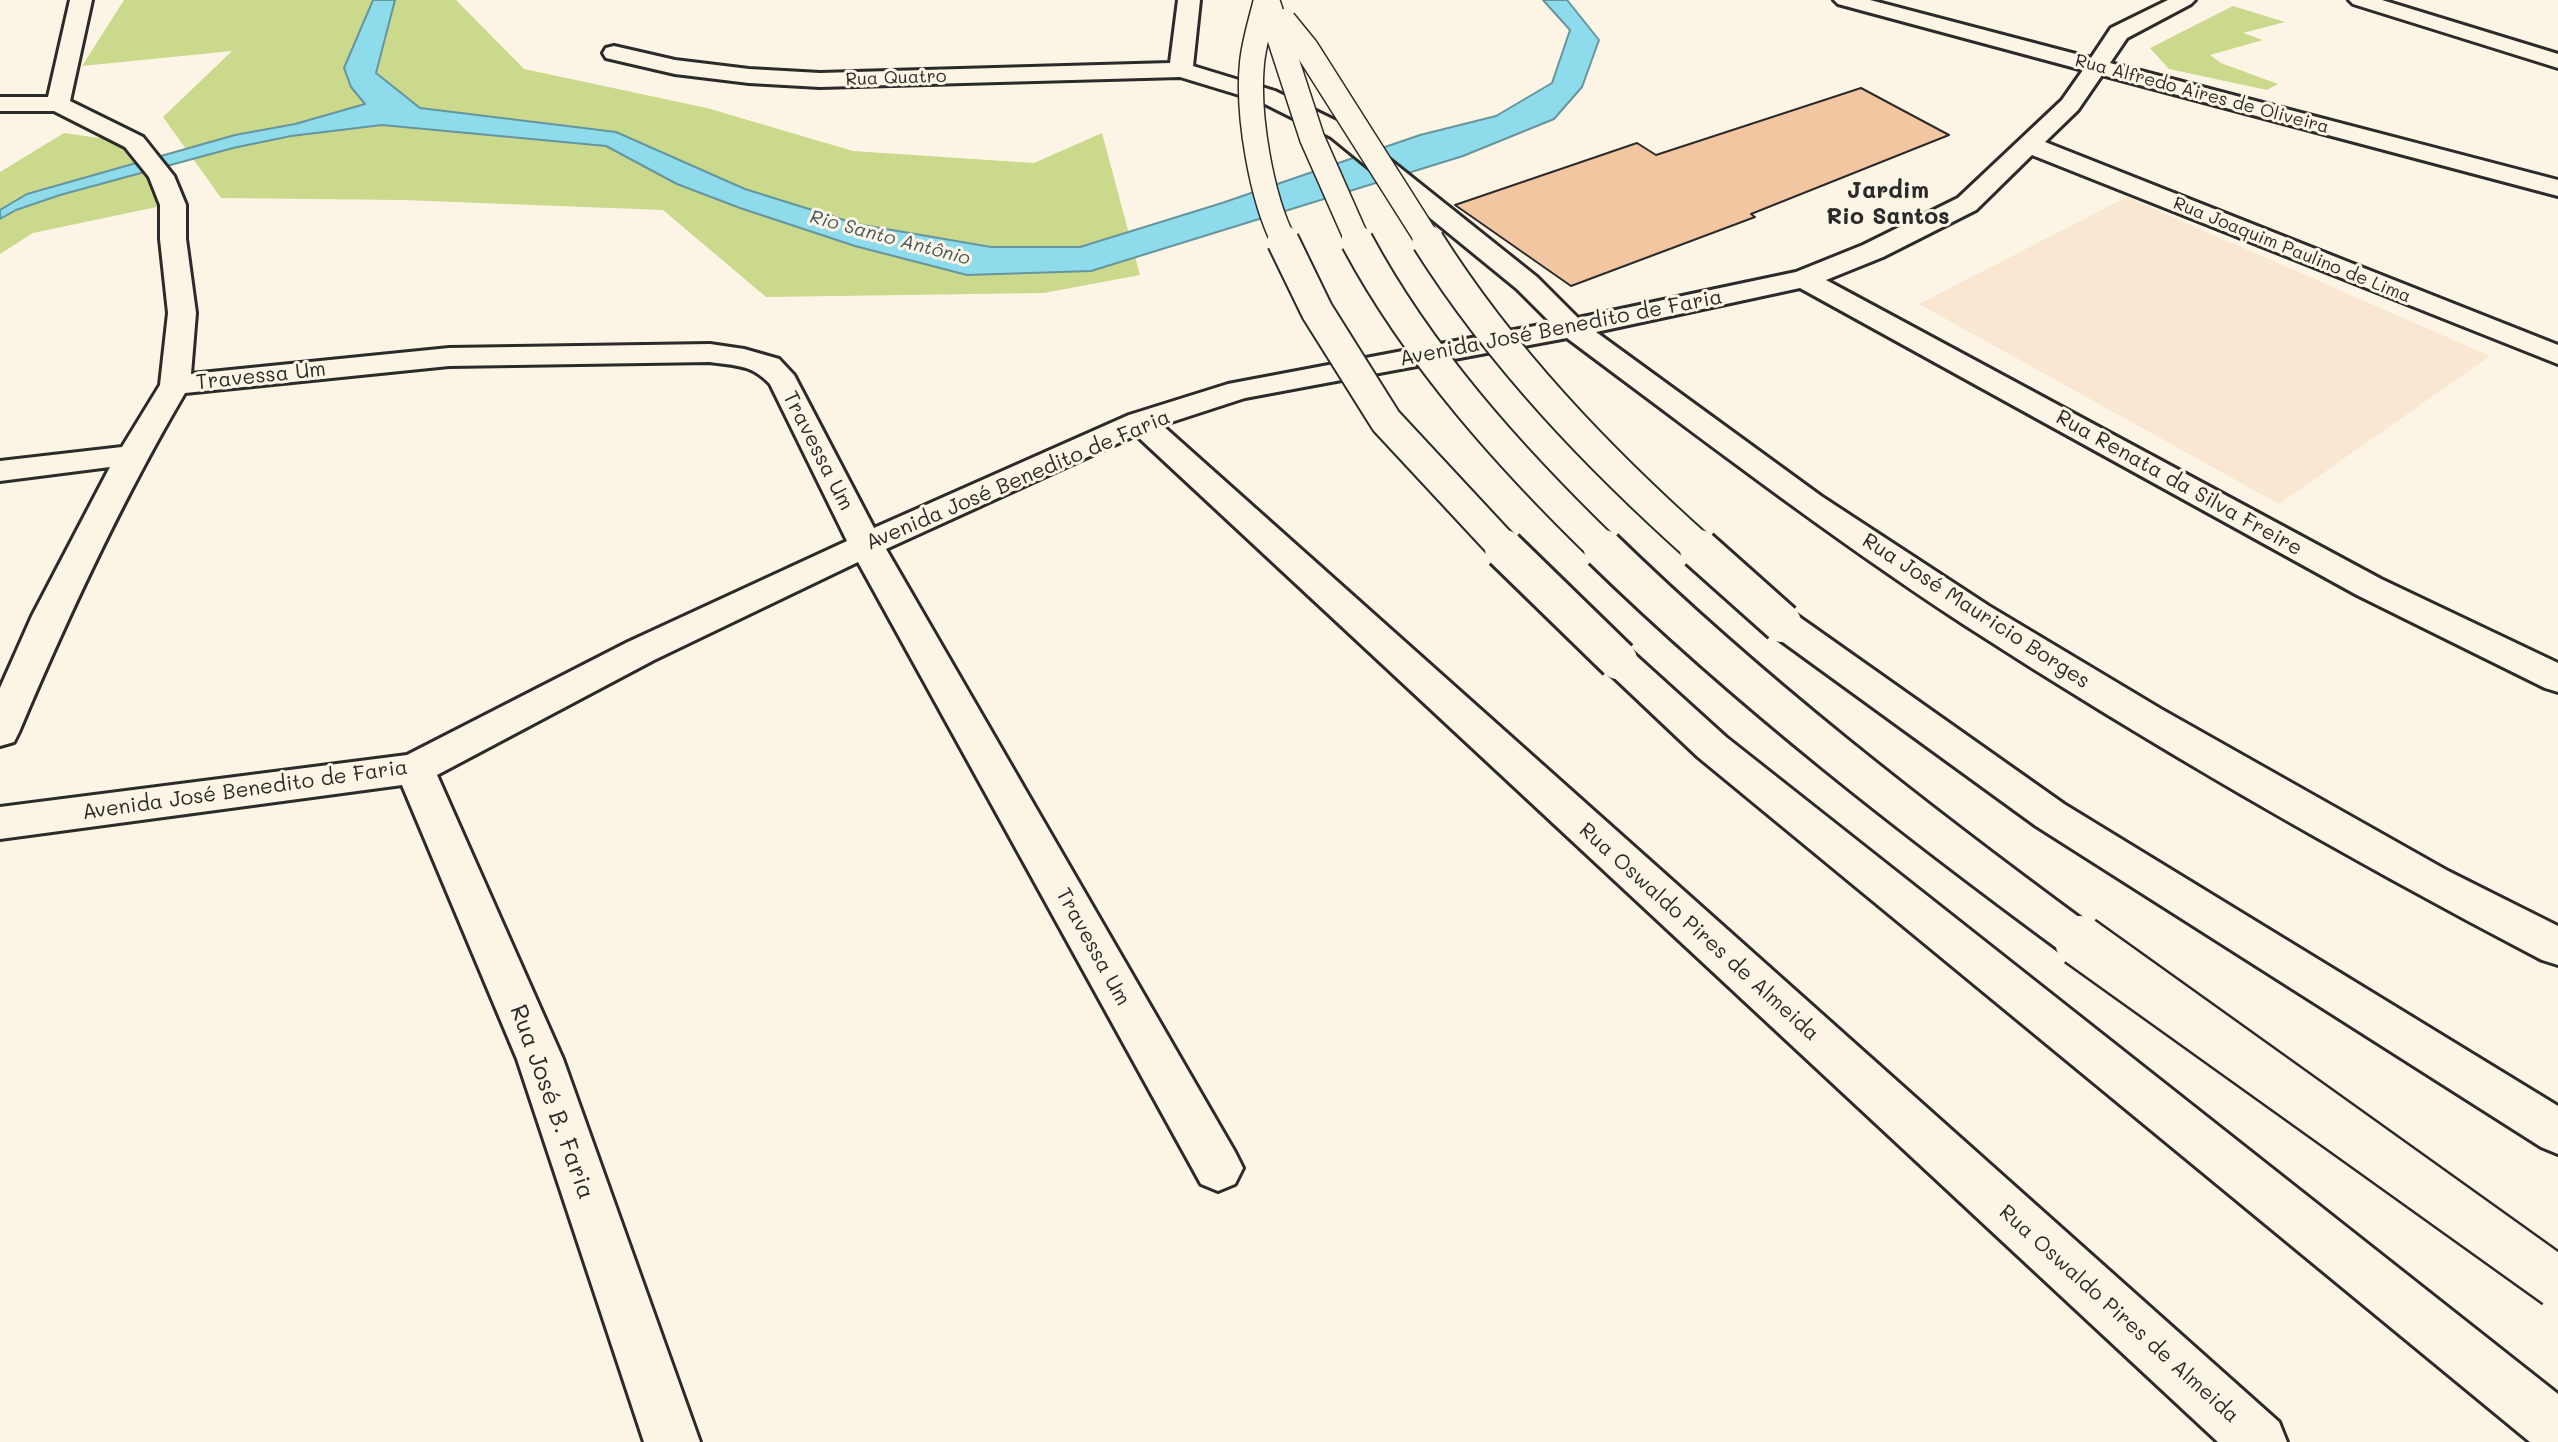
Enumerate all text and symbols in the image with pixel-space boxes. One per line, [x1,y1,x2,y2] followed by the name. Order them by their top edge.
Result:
[2073,50,2331,138] street label: Rua Alfredo Aires de Oliveira
[845,65,947,91] street label: Rua Quatro
[1826,177,1950,231] district label: Jardim Rio Santos
[2170,192,2414,308] street label: Rua Joaquim Paulino de Lima
[807,206,973,270] water label: Rio Santo Antônio
[1397,284,1725,372] street label: Avenida José Benedito de Faria
[195,357,327,395] street label: Travessa Um
[777,387,859,515] street label: Travessa Um
[862,404,1174,556] street label: Avenida José Benedito de Faria
[2051,405,2307,561] street label: Rua Renata da Silva Freire
[1857,528,2095,694] street label: Rua José Mauricio Borges
[81,755,409,825] street label: Avenida José Benedito de Faria
[1574,818,1824,1046] street label: Rua Oswaldo Pires de Almeida
[1050,884,1136,1010] street label: Travessa Um
[503,1001,601,1203] street label: Rua José B. Faria
[1994,1200,2244,1428] street label: Rua Oswaldo Pires de Almeida

